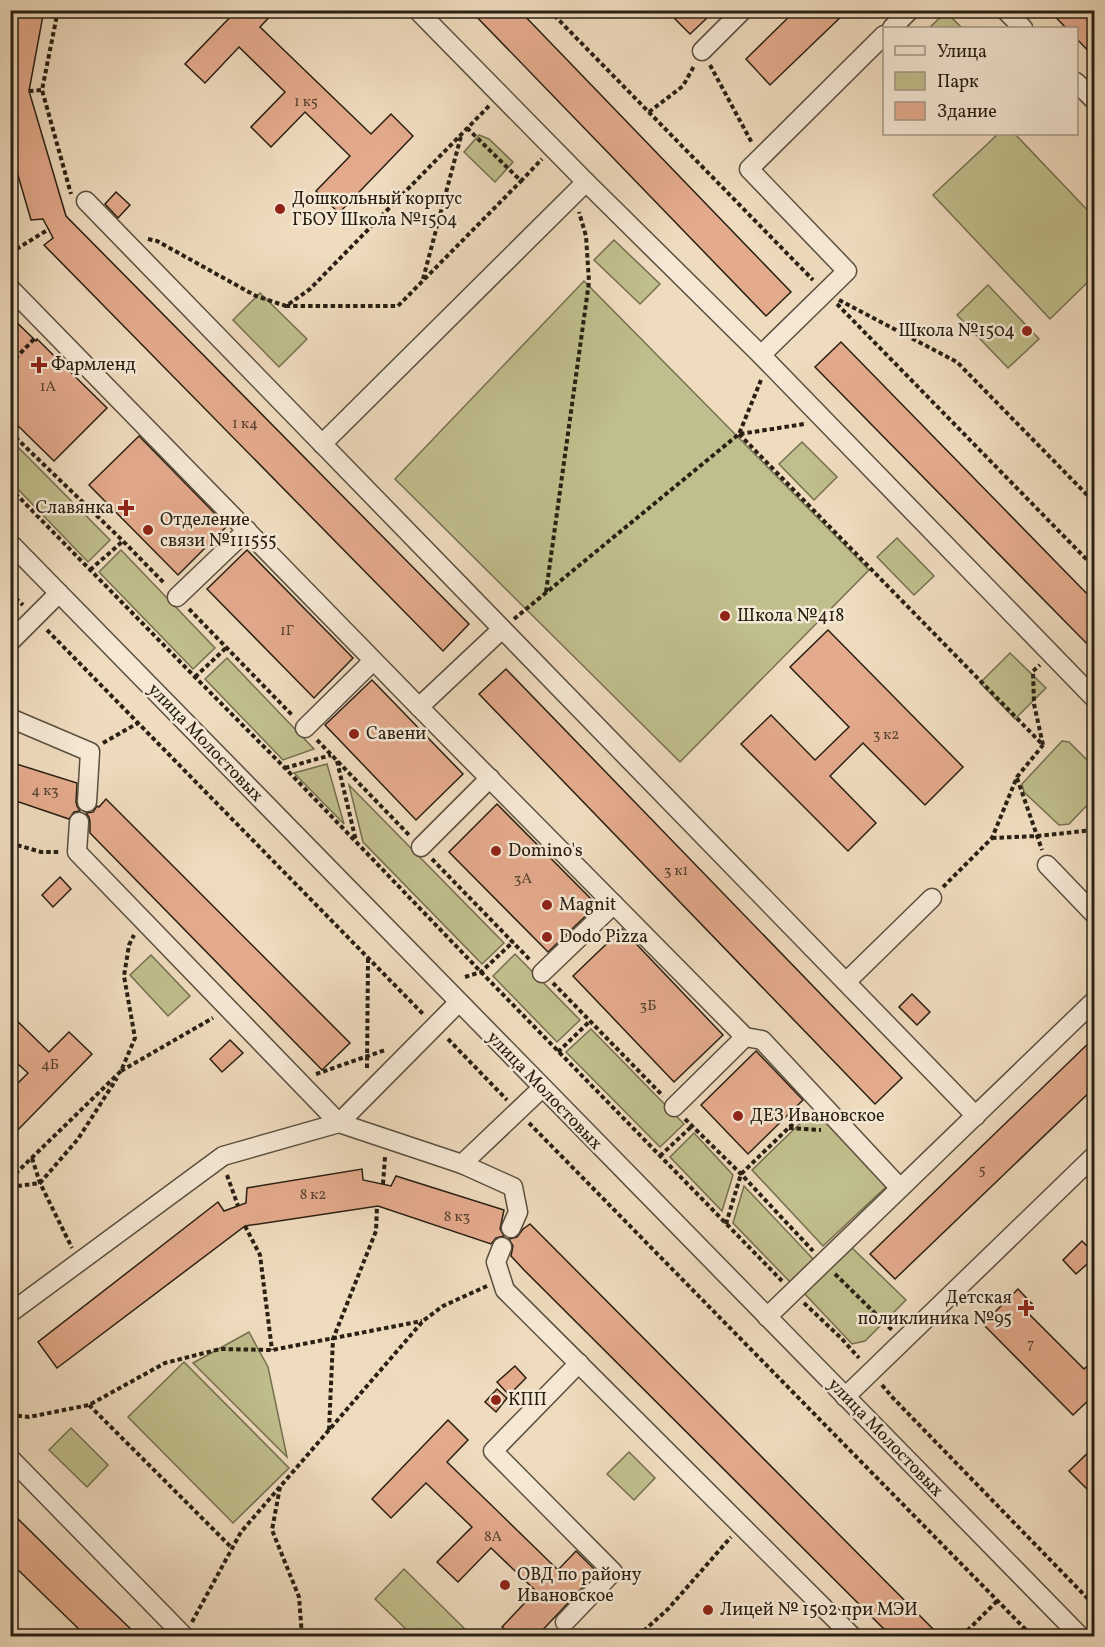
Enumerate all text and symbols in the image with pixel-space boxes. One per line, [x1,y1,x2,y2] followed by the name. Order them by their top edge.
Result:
[883,27,1078,135] legend
[937,40,987,65] text: Улица
[937,70,979,95] text: Парк
[294,92,318,113] house number: 1 к5
[937,100,997,125] text: Здание
[292,187,462,233] place label: Дошкольный корпус ГБОУ Школа №1504
[273,202,287,216] marker: Дошкольный корпус ГБОУ Школа №1504
[898,319,1015,344] place label: Школа №1504
[1020,324,1034,338] marker: Школа №1504
[51,353,136,378] place label: Фармленд
[32,358,46,372] marker: Фармленд
[40,377,57,398] house number: 1А
[232,414,258,435] house number: 1 к4
[36,496,114,521] place label: Славянка
[119,501,133,515] marker: Славянка
[160,508,277,554] place label: Отделение связи №111555
[141,523,155,537] marker: Отделение связи №111555
[737,604,844,629] place label: Школа №418
[718,609,732,623] marker: Школа №418
[280,621,294,642] house number: 1Г
[141,678,269,808] street label: улица Молостовых
[366,722,426,747] place label: Савени
[873,725,899,746] house number: 3 к2
[347,727,361,741] marker: Савени
[31,781,59,802] house number: 4 к3
[508,839,583,864] place label: Domino's
[489,844,503,858] marker: Domino's
[664,861,688,882] house number: 3 к1
[514,869,533,890] house number: 3А
[559,893,616,918] place label: Magnit
[540,898,554,912] marker: Magnit
[559,925,648,950] place label: Dodo Pizza
[540,930,554,944] marker: Dodo Pizza
[640,996,656,1017] house number: 3Б
[480,1026,608,1156] street label: улица Молостовых
[41,1055,59,1076] house number: 4Б
[750,1104,885,1129] place label: ДЕЗ Ивановское
[731,1109,745,1123] marker: ДЕЗ Ивановское
[978,1160,986,1181] house number: 5
[300,1185,326,1206] house number: 8 к2
[444,1207,470,1228] house number: 8 к3
[858,1286,1012,1332] place label: Детская поликлиника №95
[1017,1299,1035,1317] marker: Детская поликлиника №95
[1027,1334,1035,1355] house number: 7
[821,1373,949,1503] street label: улица Молостовых
[508,1388,547,1413] place label: КПП
[489,1393,503,1407] marker: КПП
[484,1527,503,1548] house number: 8А
[517,1563,642,1609] place label: ОВД по району Ивановское
[498,1578,512,1592] marker: ОВД по району Ивановское
[720,1598,918,1623] place label: Лицей № 1502 при МЭИ
[701,1603,715,1617] marker: Лицей № 1502 при МЭИ

